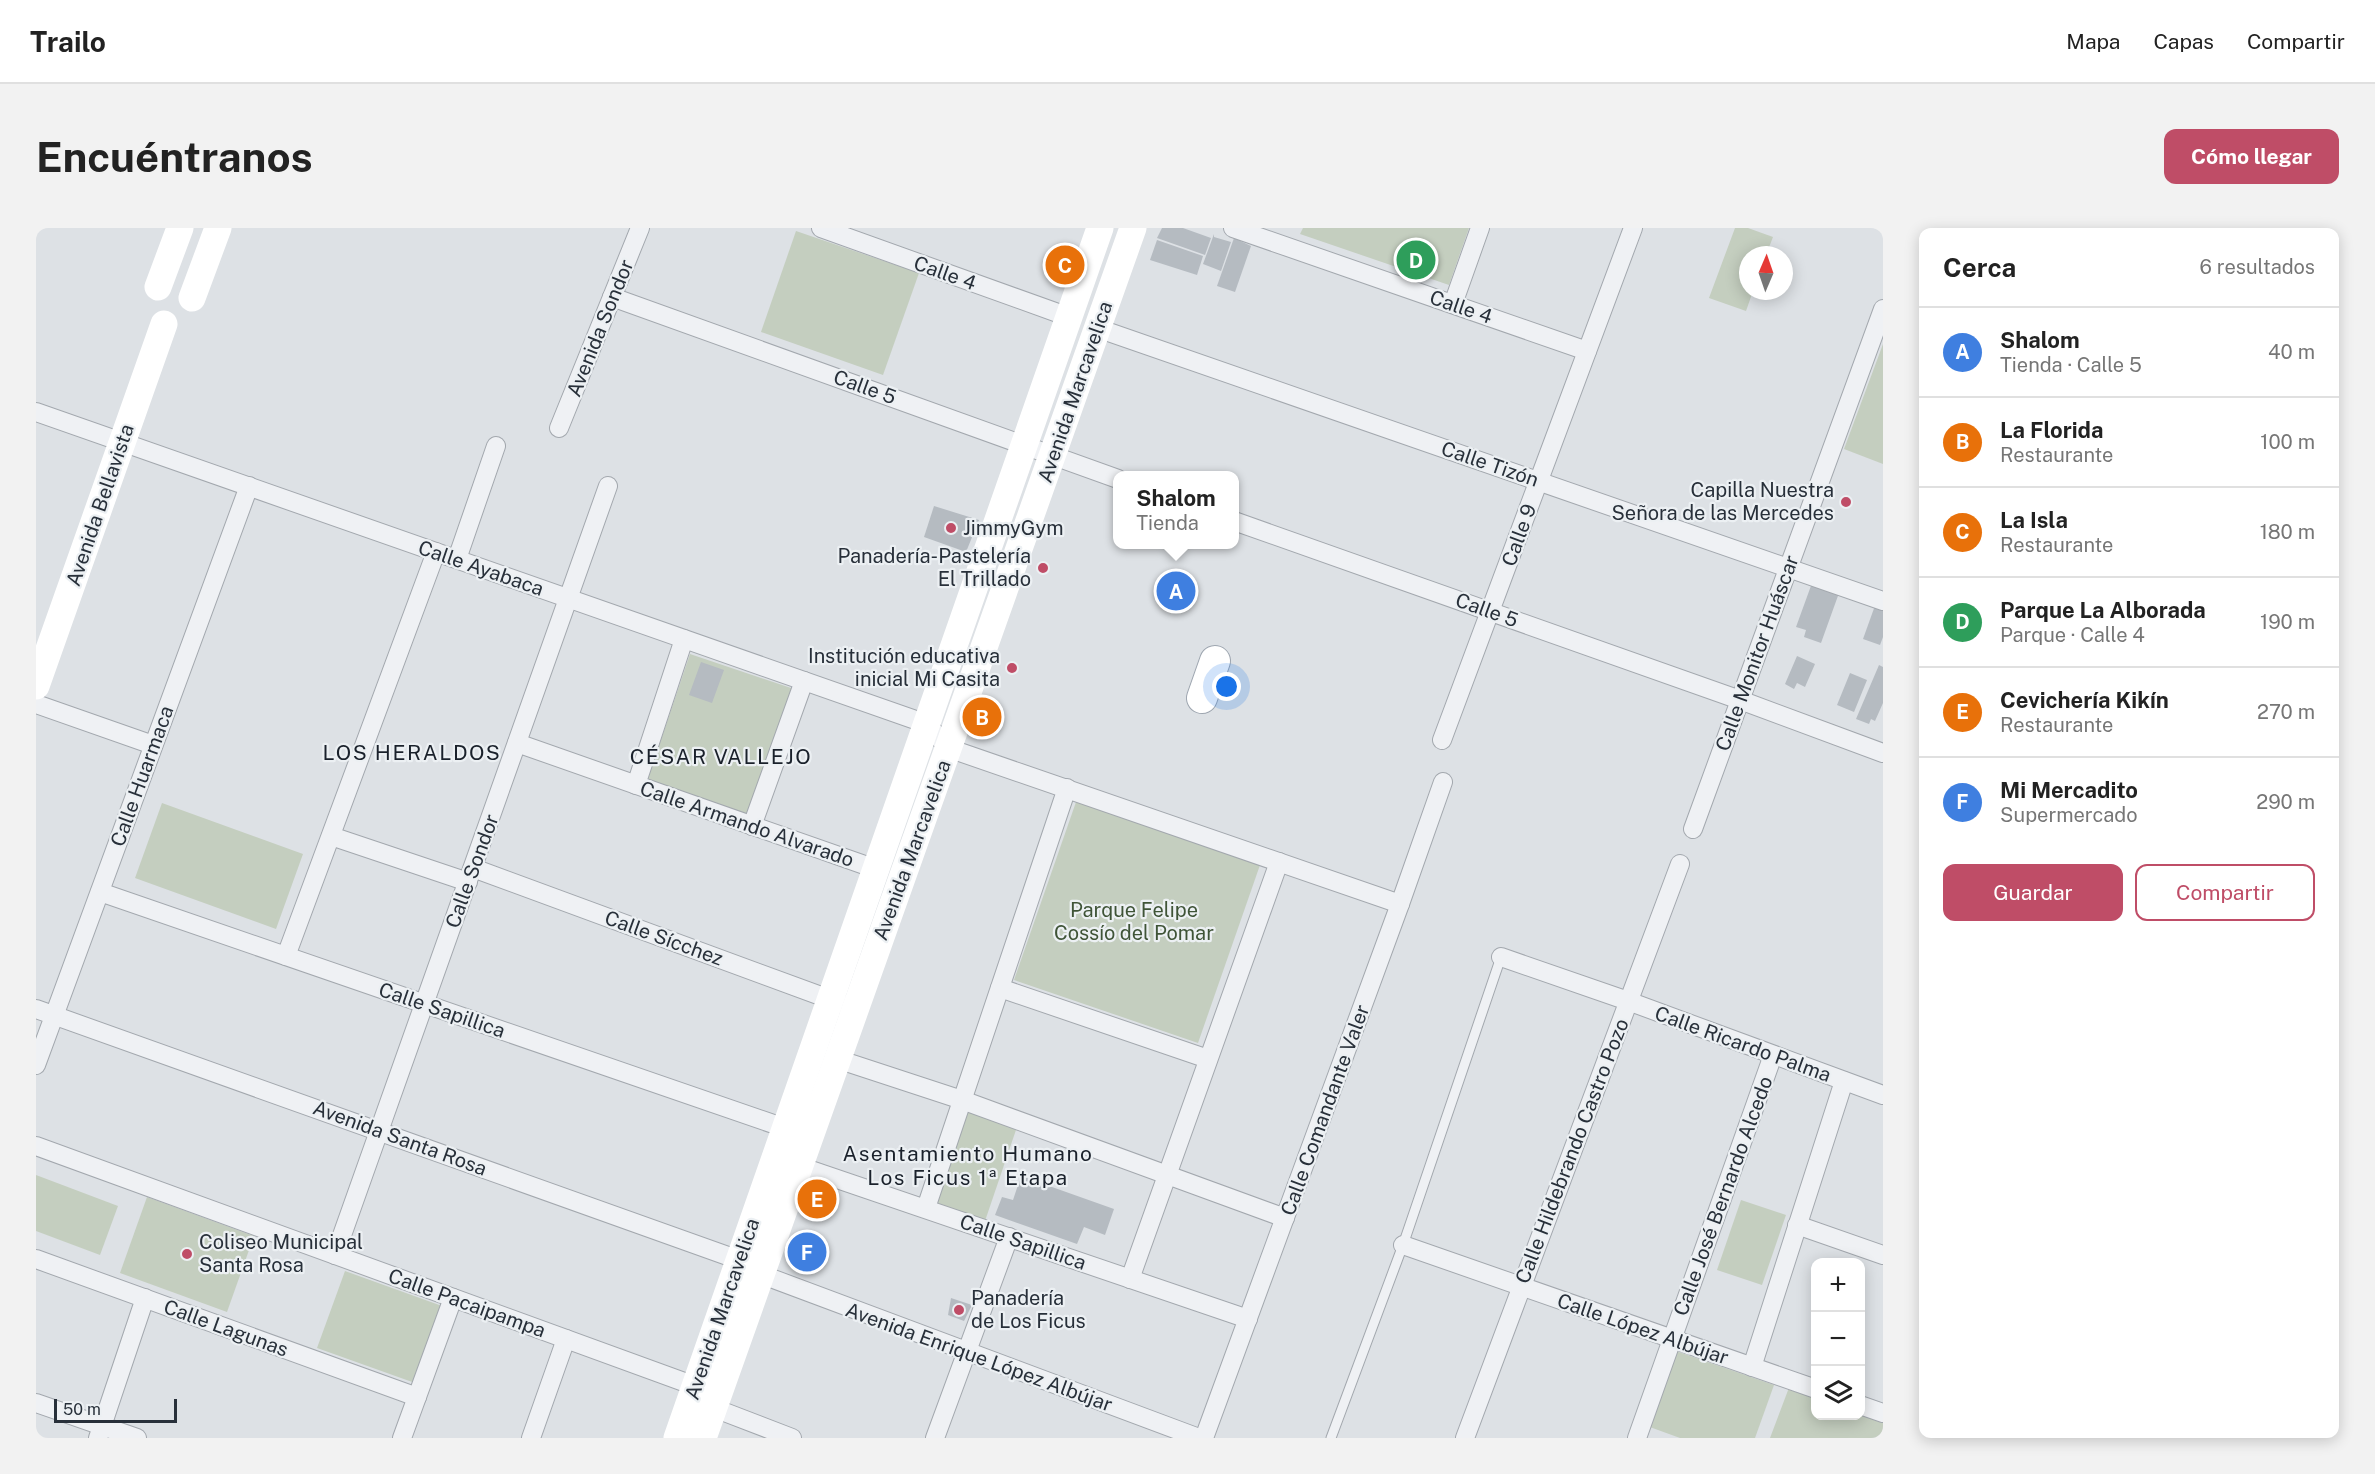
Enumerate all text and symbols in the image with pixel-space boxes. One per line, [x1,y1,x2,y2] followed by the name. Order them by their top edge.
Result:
[30,25,106,58] text: Trailo
[2066,29,2120,54] text: Mapa
[2153,29,2214,54] text: Capas
[2247,29,2345,54] text: Compartir
[2164,129,2339,184] button: Cómo llegar
[36,132,313,181] text: Encuéntranos
[1396,237,1436,282] pin: D
[1046,243,1084,288] pin: C
[1739,246,1793,300] north arrow
[911,251,979,295] street label: Calle 4
[1943,252,2016,283] text: Cerca
[2200,255,2315,279] text: 6 resultados
[562,256,639,400] street label: Avenida Sondor
[1427,285,1495,329] street label: Calle 4
[1033,298,1117,486] street label: Avenida Marcavelica
[2000,327,2080,353] text: Shalom
[1955,340,1970,364] text: A
[2268,340,2315,364] text: 40 m
[2000,353,2142,377] text: Tienda · Calle 5
[830,365,900,409] street label: Calle 5
[2000,417,2103,443] text: La Florida
[61,421,139,589] street label: Avenida Bellavista
[1956,430,1969,454] text: B
[2260,430,2315,454] text: 100 m
[1438,436,1542,492] street label: Calle Tizón
[2000,443,2113,467] text: Restaurante
[1113,471,1239,549] popup
[1611,478,1834,525] place label: Capilla Nuestra Señora de las Mercedes
[1136,485,1216,511] text: Shalom
[1839,495,1853,509] marker: Capilla Nuestra Señora de las Mercedes
[1497,501,1541,569] street label: Calle 9
[2000,507,2068,533] text: La Isla
[1136,511,1199,535] text: Tienda
[963,516,1063,540] place label: JimmyGym
[1955,520,1970,544] text: C
[2260,520,2315,544] text: 180 m
[944,521,958,535] marker: JimmyGym
[2000,533,2113,557] text: Restaurante
[415,535,547,601] street label: Calle Ayabaca
[837,544,1031,591] place label: Panadería-Pastelería El Trillado
[1710,552,1804,754] street label: Calle Monitor Huáscar
[1036,561,1050,575] marker: Panadería-Pastelería El Trillado
[1156,568,1196,614] pin: A
[1452,588,1522,632] street label: Calle 5
[2000,597,2206,623] text: Parque La Alborada
[1955,610,1970,634] text: D
[2260,610,2315,634] text: 190 m
[2000,623,2145,647] text: Parque · Calle 4
[808,644,1000,691] place label: Institución educativa inicial Mi Casita
[1005,661,1019,675] marker: Institución educativa inicial Mi Casita
[1212,672,1241,701] your location
[2000,687,2169,713] text: Cevichería Kikín
[962,694,1002,740] pin: B
[1956,700,1969,724] text: E
[2257,700,2315,724] text: 270 m
[105,702,179,850] street label: Calle Huarmaca
[2000,713,2113,737] text: Restaurante
[323,740,501,765] district label: LOS HERALDOS
[630,744,812,769] district label: CÉSAR VALLEJO
[868,756,956,944] street label: Avenida Marcavelica
[637,776,857,872] street label: Calle Armando Alvarado
[2000,777,2138,803] text: Mi Mercadito
[1956,790,1969,814] text: F
[2256,790,2315,814] text: 290 m
[2000,803,2138,827] text: Supermercado
[440,811,504,931] street label: Calle Sondor
[1943,864,2123,921] button: Guardar
[2135,864,2315,921] button: Compartir
[1054,898,1214,945] park label: Parque Felipe Cossío del Pomar
[602,906,726,970] street label: Calle Sícchez
[376,977,508,1043] street label: Calle Sapillica
[1276,1001,1374,1219] street label: Calle Comandante Valer
[1652,1001,1834,1087] street label: Calle Ricardo Palma
[1510,1015,1634,1287] street label: Calle Hildebrando Castro Pozo
[1668,1073,1778,1319] street label: Calle José Bernardo Alcedo
[310,1095,490,1181] street label: Avenida Santa Rosa
[843,1141,1093,1190] district label: Asentamiento Humano Los Ficus 1ª Etapa
[798,1176,836,1222] pin: E
[957,1209,1089,1275] street label: Calle Sapillica
[680,1215,764,1403] street label: Avenida Marcavelica
[199,1230,363,1277] place label: Coliseo Municipal Santa Rosa
[788,1230,826,1274] pin: F
[180,1247,194,1261] marker: Coliseo Municipal Santa Rosa
[1811,1258,1865,1420] map controls
[1811,1258,1865,1312] button: +
[385,1263,549,1343] street label: Calle Pacaipampa
[971,1286,1086,1333] place label: Panadería de Los Ficus
[1554,1288,1732,1370] street label: Calle López Albújar
[160,1294,292,1362] street label: Calle Lagunas
[842,1297,1116,1417] street label: Avenida Enrique López Albújar
[952,1303,966,1317] marker: Panadería de Los Ficus
[1811,1312,1865,1366] button: −
[1811,1366,1865,1420] button: layers
[54,1396,177,1424] scale bar
[63,1400,101,1419] text: 50 m

